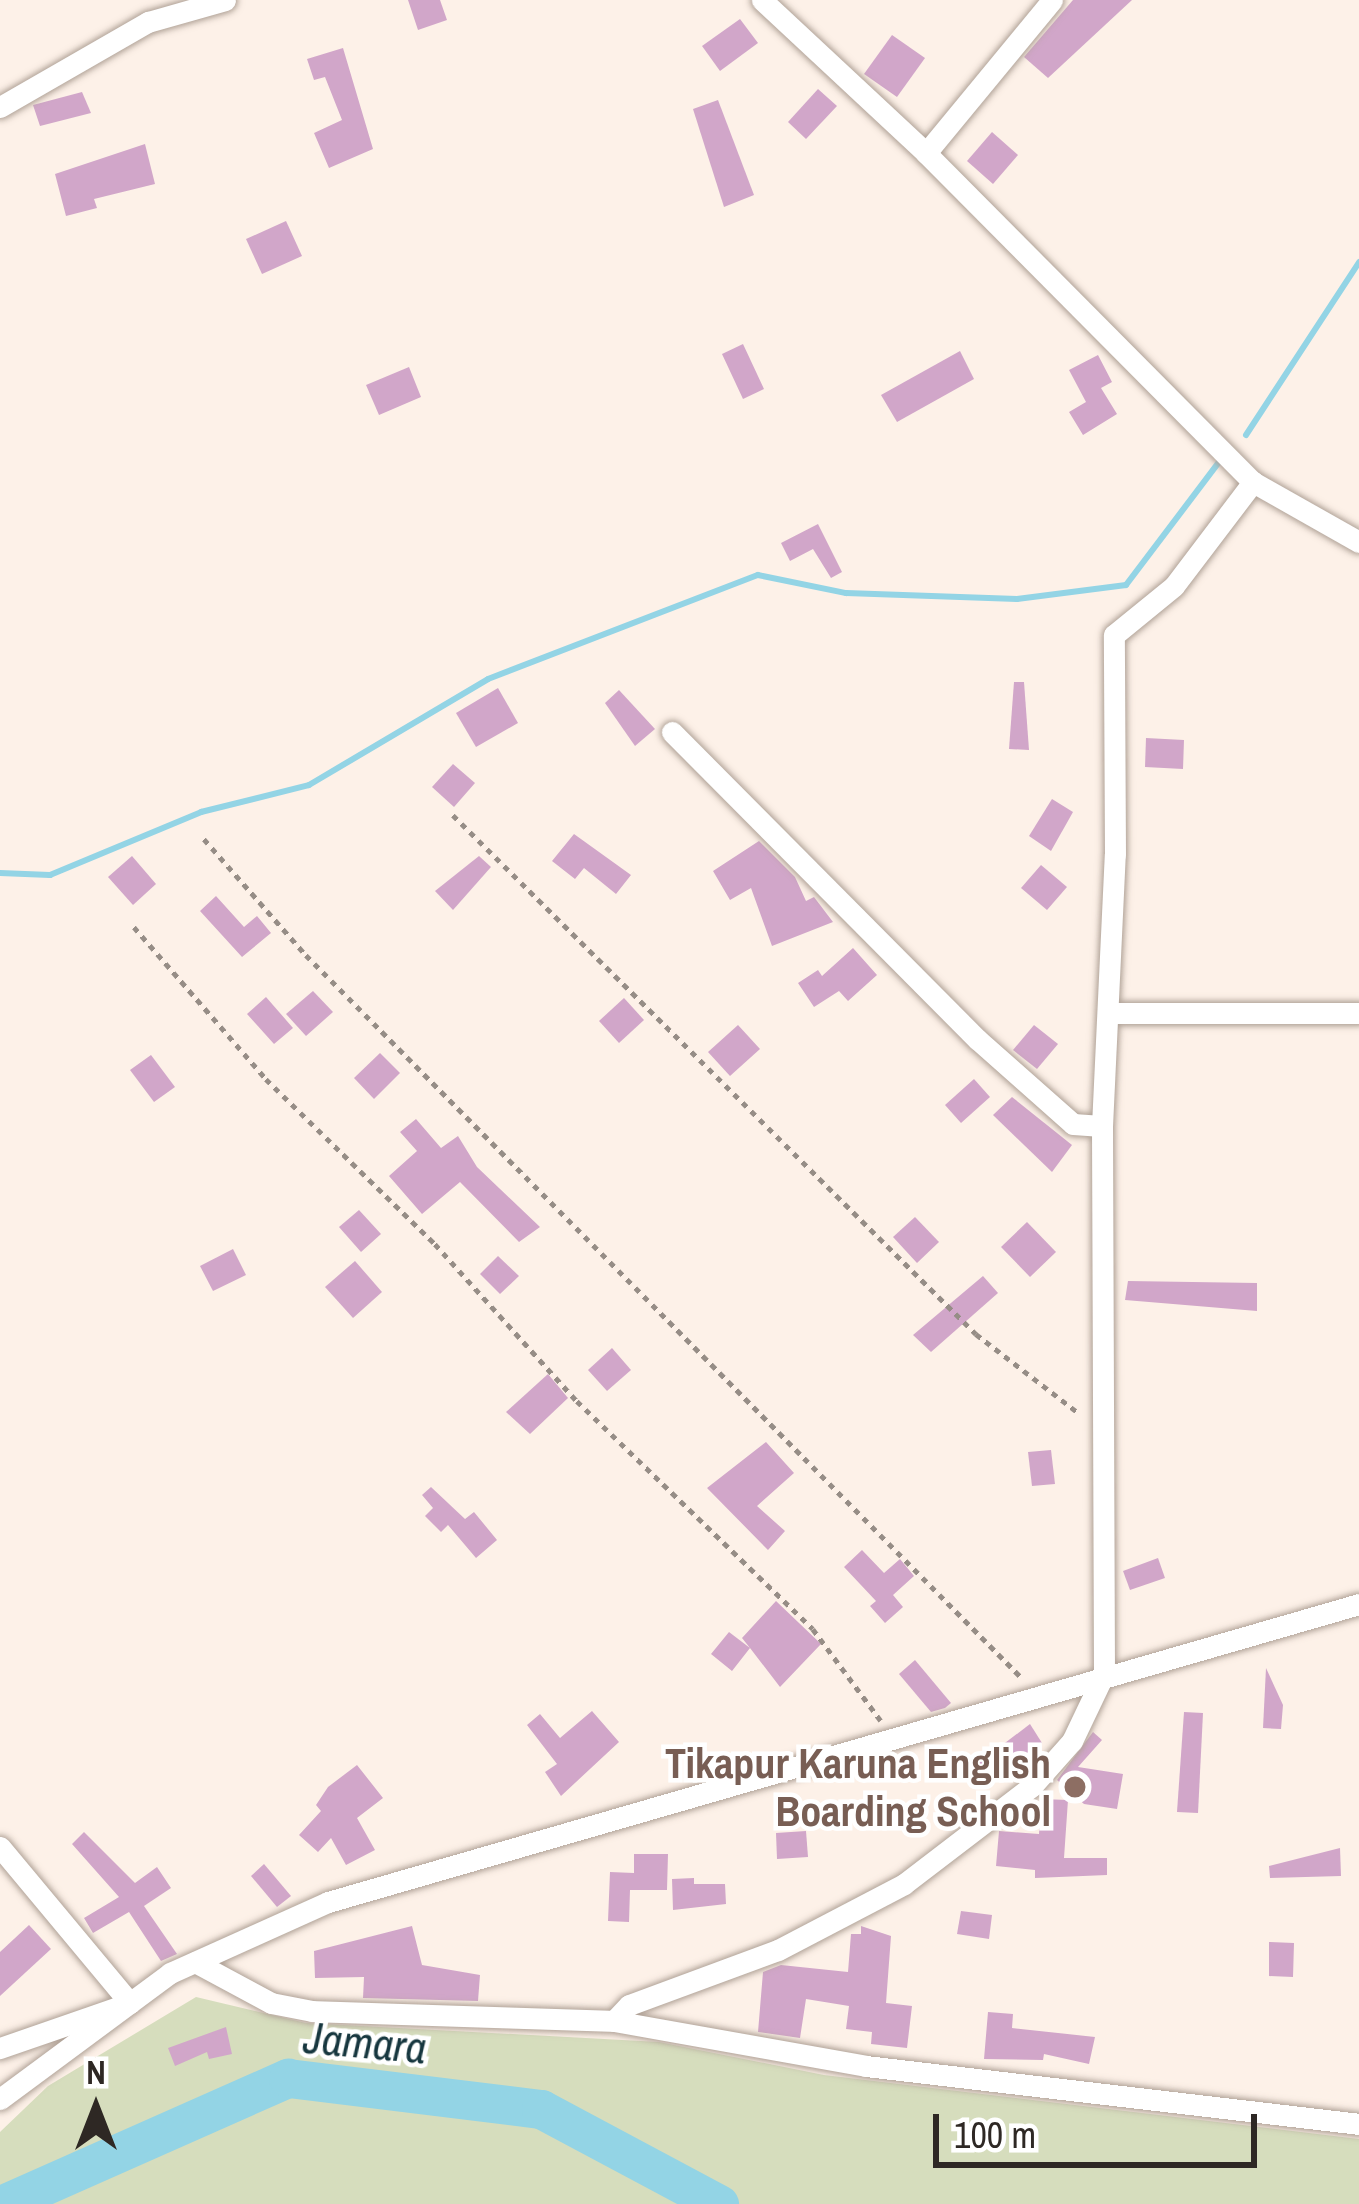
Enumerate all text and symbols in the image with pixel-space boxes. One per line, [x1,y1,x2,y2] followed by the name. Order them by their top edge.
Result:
[665,1738,1051,1836] place label: Tikapur Karuna English Boarding School
[1062,1774,1088,1800] marker: Tikapur Karuna English Boarding School
[301,2010,429,2074] water label: Jamara
[36,2048,156,2168] north arrow
[86,2050,106,2094] text: N
[939,2090,1263,2164] scale bar
[954,2111,1036,2159] text: 100 m

